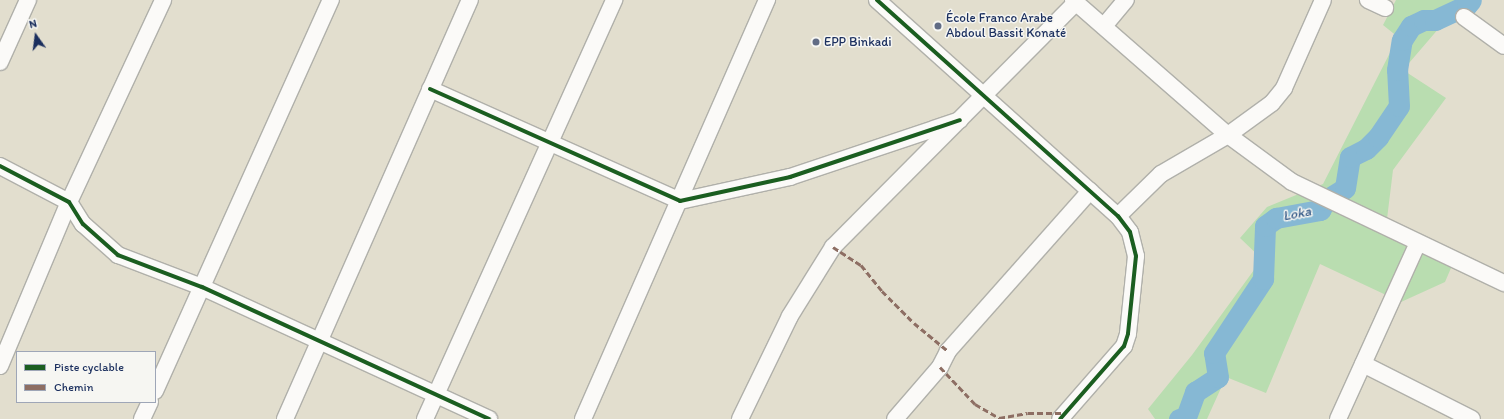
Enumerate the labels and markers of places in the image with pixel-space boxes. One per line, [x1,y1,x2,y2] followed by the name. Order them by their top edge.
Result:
[946,11,1066,42] place label: École Franco Arabe Abdoul Bassit Konaté
[933,21,943,31] marker: École Franco Arabe Abdoul Bassit Konaté
[824,34,891,50] place label: EPP Binkadi
[811,37,821,47] marker: EPP Binkadi

